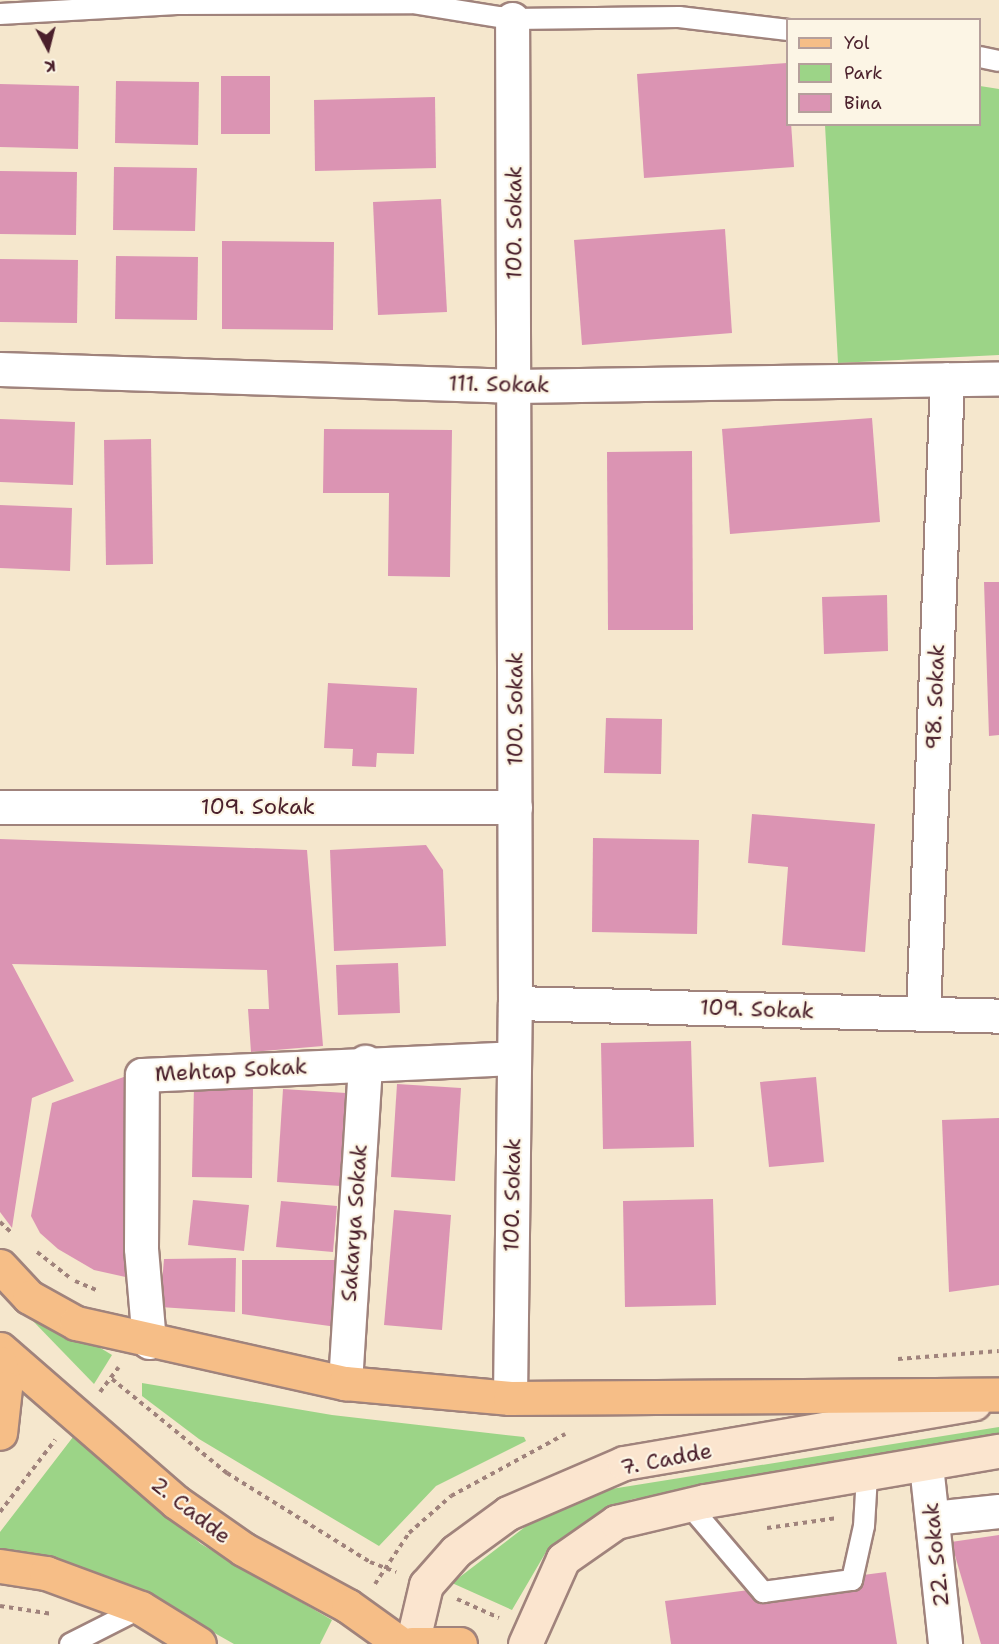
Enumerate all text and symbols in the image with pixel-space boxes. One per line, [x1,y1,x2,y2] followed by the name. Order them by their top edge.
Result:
[18,18,78,78] north arrow
[786,18,981,126] legend
[844,31,869,55] text: Yol
[44,55,57,77] text: K
[844,61,883,85] text: Park
[844,91,882,115] text: Bina
[501,166,527,280] street label: 100. Sokak
[448,370,550,398] street label: 111. Sokak
[920,644,950,750] street label: 98. Sokak
[502,652,528,766] street label: 100. Sokak
[201,794,315,820] street label: 109. Sokak
[699,994,815,1024] street label: 109. Sokak
[154,1053,308,1087] street label: Mehtap Sokak
[498,1138,526,1252] street label: 100. Sokak
[335,1143,373,1303] street label: Sakarya Sokak
[618,1437,714,1481] street label: 7. Cadde
[146,1471,236,1549] street label: 2. Cadde
[917,1501,955,1609] street label: 22. Sokak

